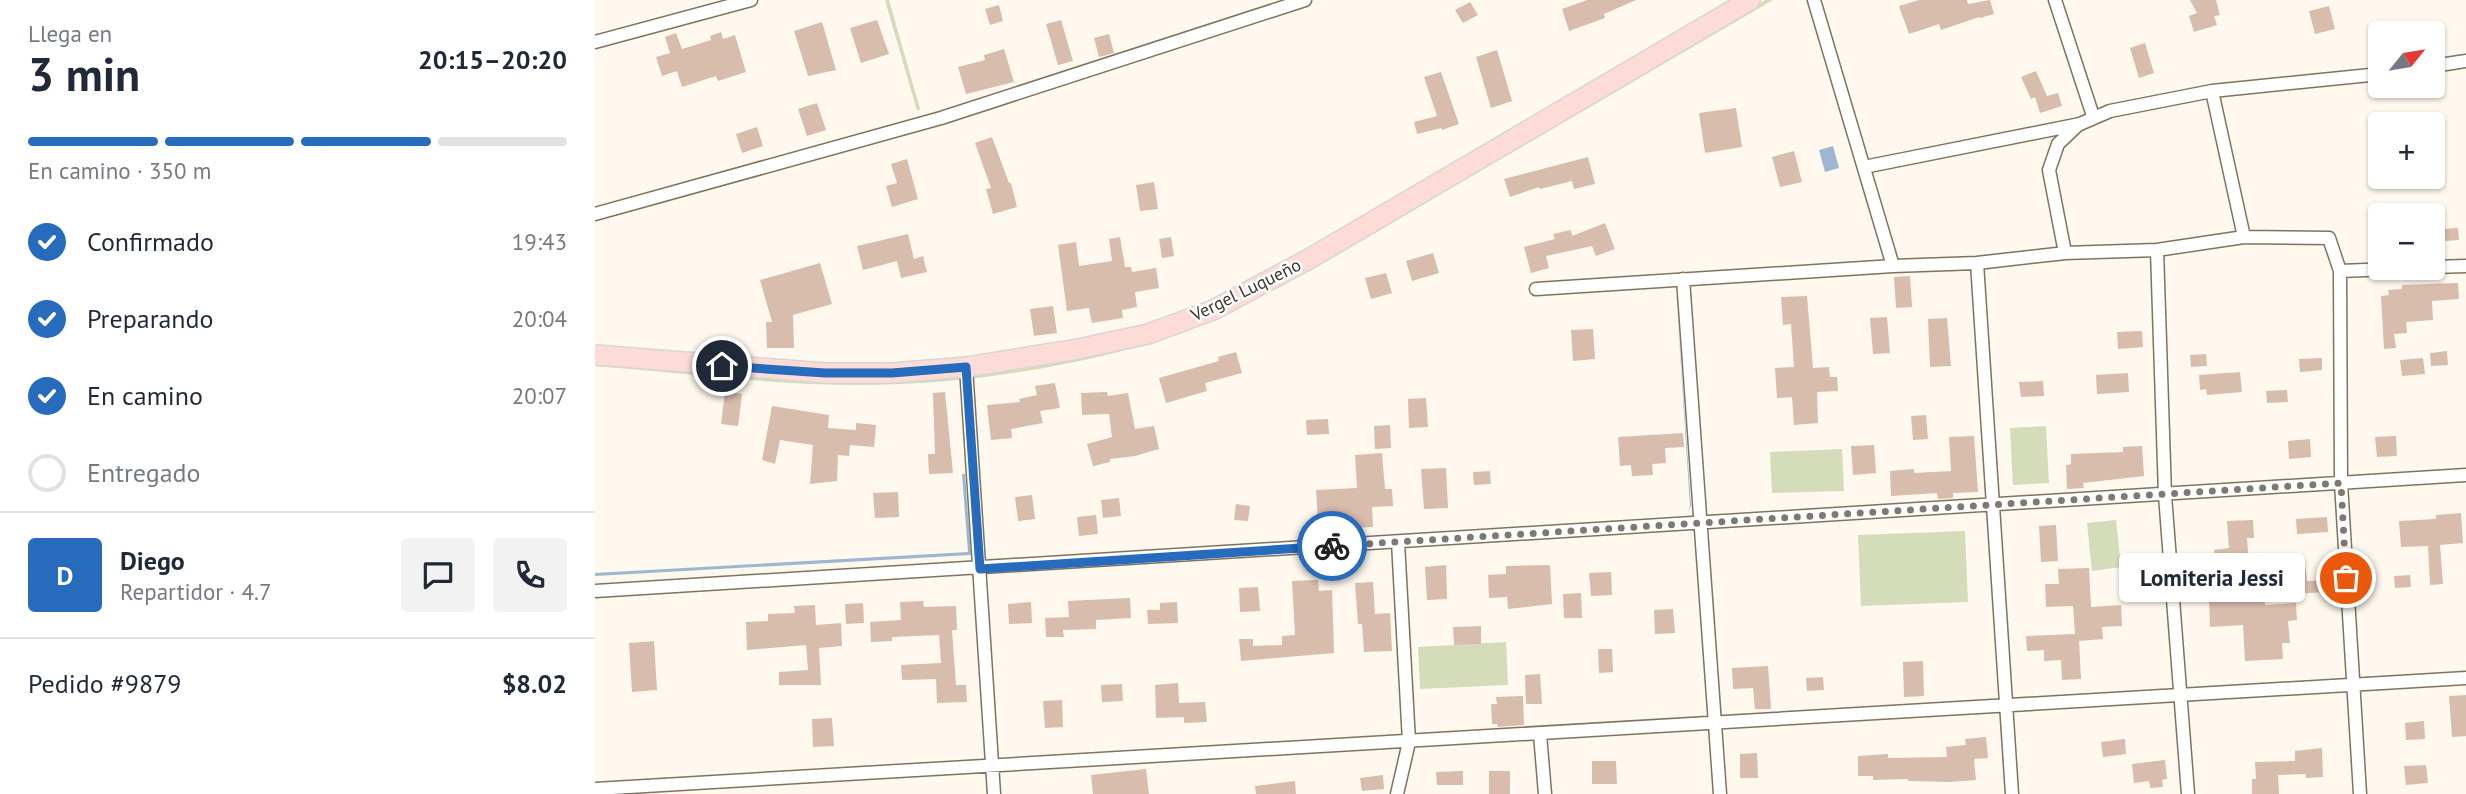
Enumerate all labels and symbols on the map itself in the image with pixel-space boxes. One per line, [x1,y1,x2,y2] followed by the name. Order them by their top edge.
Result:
[2368,21,2445,98] north arrow
[1186,253,1305,327] street label: Vergel Luqueño
[692,336,752,396] pin
[1297,511,1367,581] courier
[2316,548,2376,608] pin
[2119,554,2304,602] callout: Lomiteria Jessi

